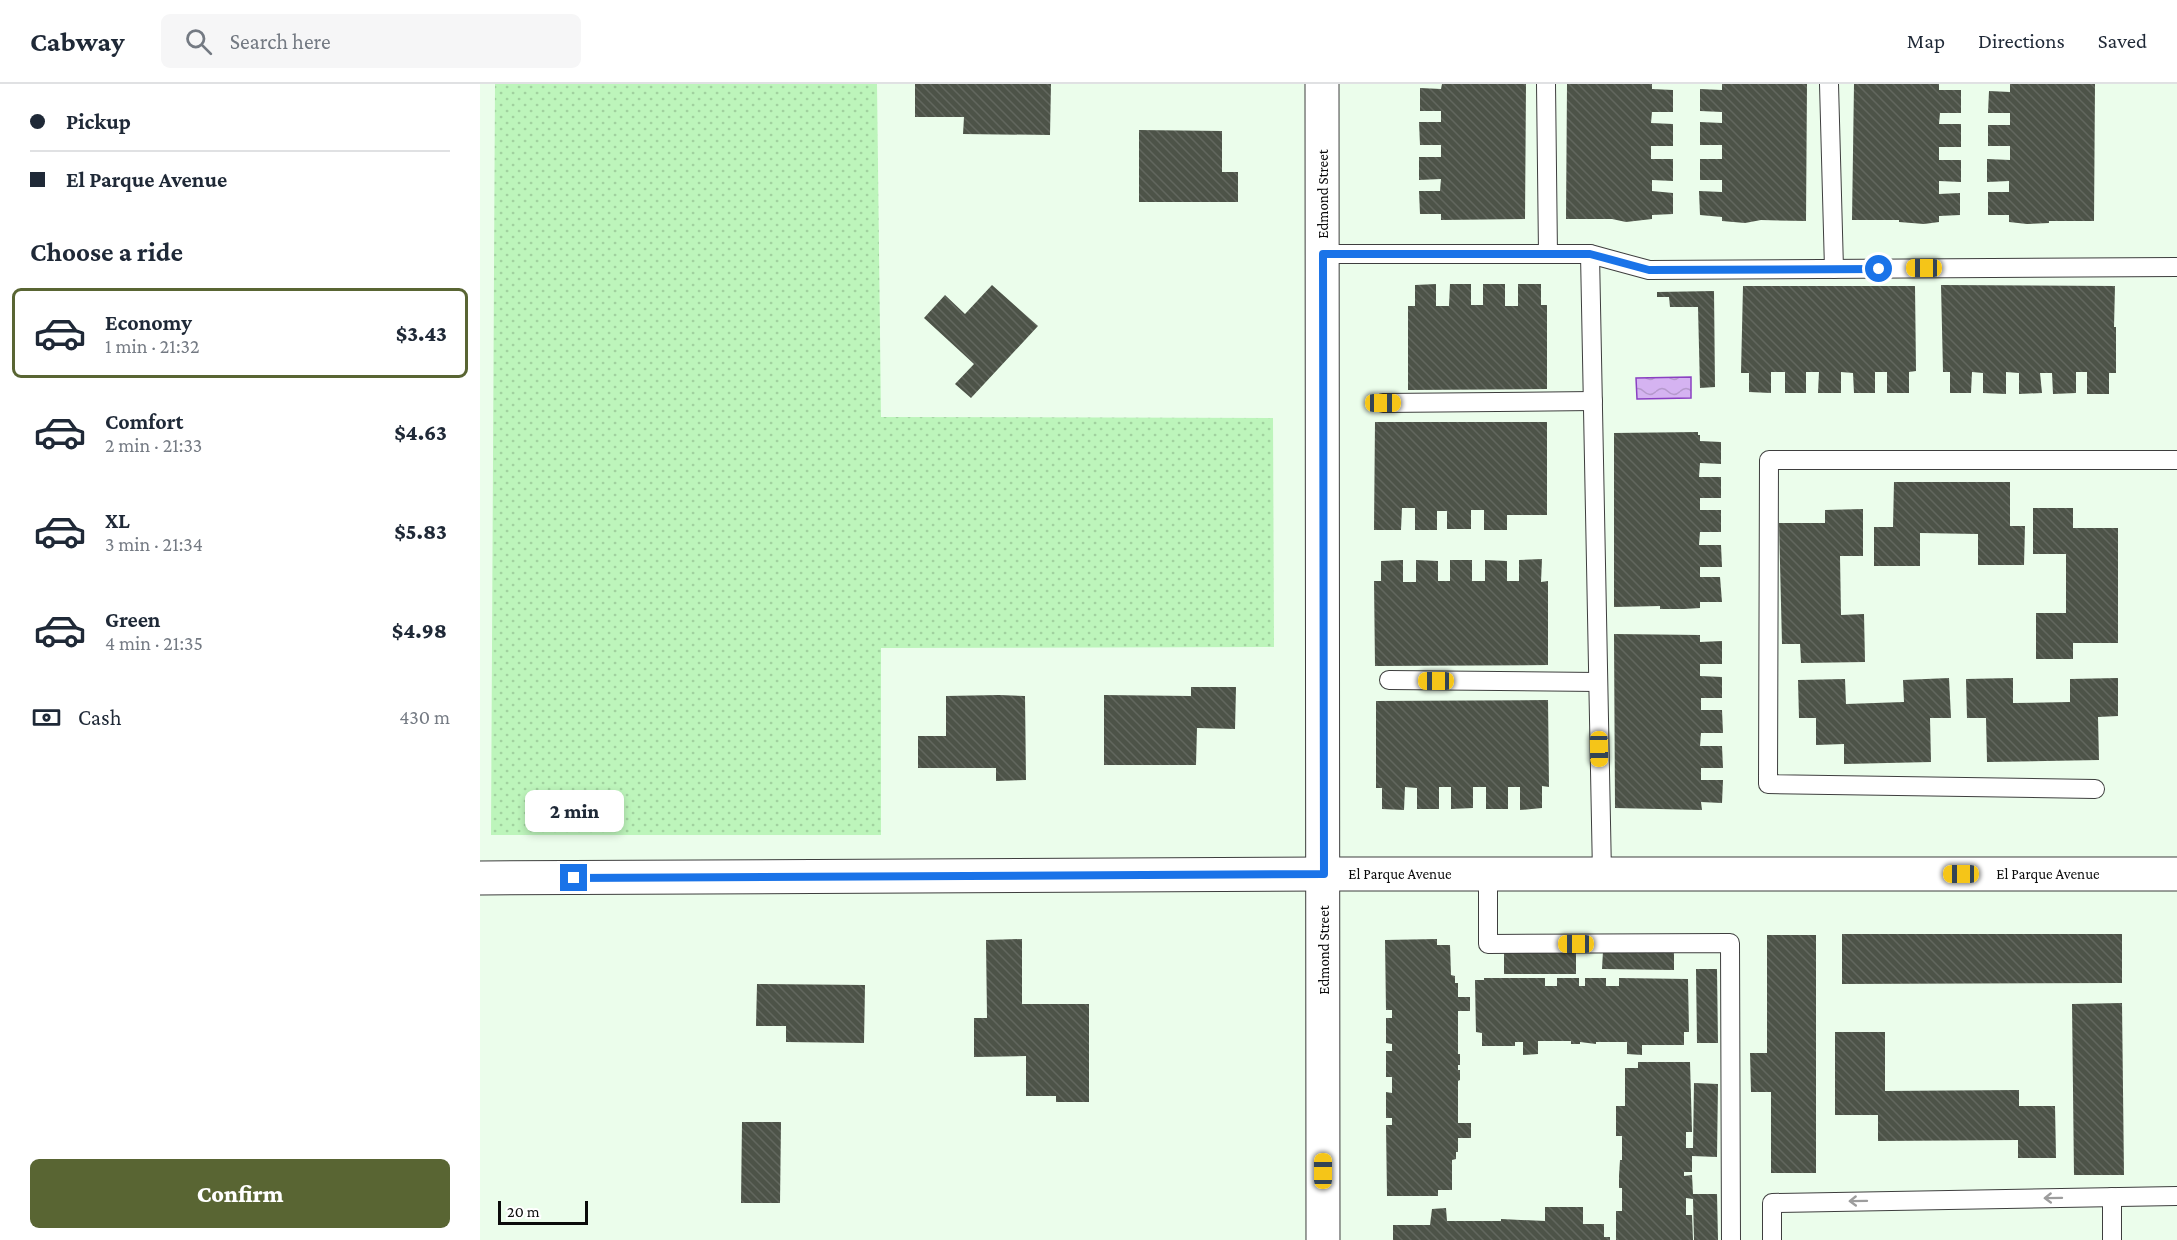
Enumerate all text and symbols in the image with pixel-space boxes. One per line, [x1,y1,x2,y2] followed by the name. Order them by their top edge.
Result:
[161,14,581,68] search box
[182,25,215,58] icon: search
[30,26,125,57] text: Cabway
[230,29,331,54] text: Search here
[1907,29,1945,53] text: Map
[1978,29,2065,53] text: Directions
[2098,29,2147,53] text: Saved
[66,109,131,134] text: Pickup
[1315,148,1331,239] street label: Edmond Street
[66,167,227,192] text: El Parque Avenue
[30,237,183,267] text: Choose a ride
[1865,255,1892,282] route start
[1906,259,1942,277] car
[33,306,87,360] icon: car
[105,310,192,335] text: Economy
[396,321,447,346] text: $3.43
[105,335,199,357] text: 1 min · 21:32
[1365,394,1401,412] car
[33,405,87,459] icon: car
[105,409,183,434] text: Comfort
[394,420,447,445] text: $4.63
[105,434,202,456] text: 2 min · 21:33
[33,504,87,558] icon: car
[105,508,130,533] text: XL
[394,519,447,544] text: $5.83
[105,533,203,555] text: 3 min · 21:34
[33,603,87,657] icon: car
[105,607,161,632] text: Green
[392,618,447,643] text: $4.98
[105,632,203,654] text: 4 min · 21:35
[1418,672,1454,690] car
[30,701,63,734] icon: cash
[78,705,122,730] text: Cash
[399,706,450,728] text: 430 m
[1590,731,1608,767] car
[524,791,624,833] callout: 2 min
[550,800,599,822] text: 2 min
[560,864,587,891] route end
[1943,865,1979,883] car
[1348,866,1452,883] street label: El Parque Avenue
[1996,866,2100,883] street label: El Parque Avenue
[1316,904,1332,995] street label: Edmond Street
[1558,935,1594,953] car
[1314,1153,1332,1189] car
[30,1159,450,1228] button: Confirm
[2044,1192,2064,1204] one-way arrow
[1849,1195,1869,1207] one-way arrow
[498,1198,588,1226] scale bar
[507,1203,540,1220] text: 20 m

